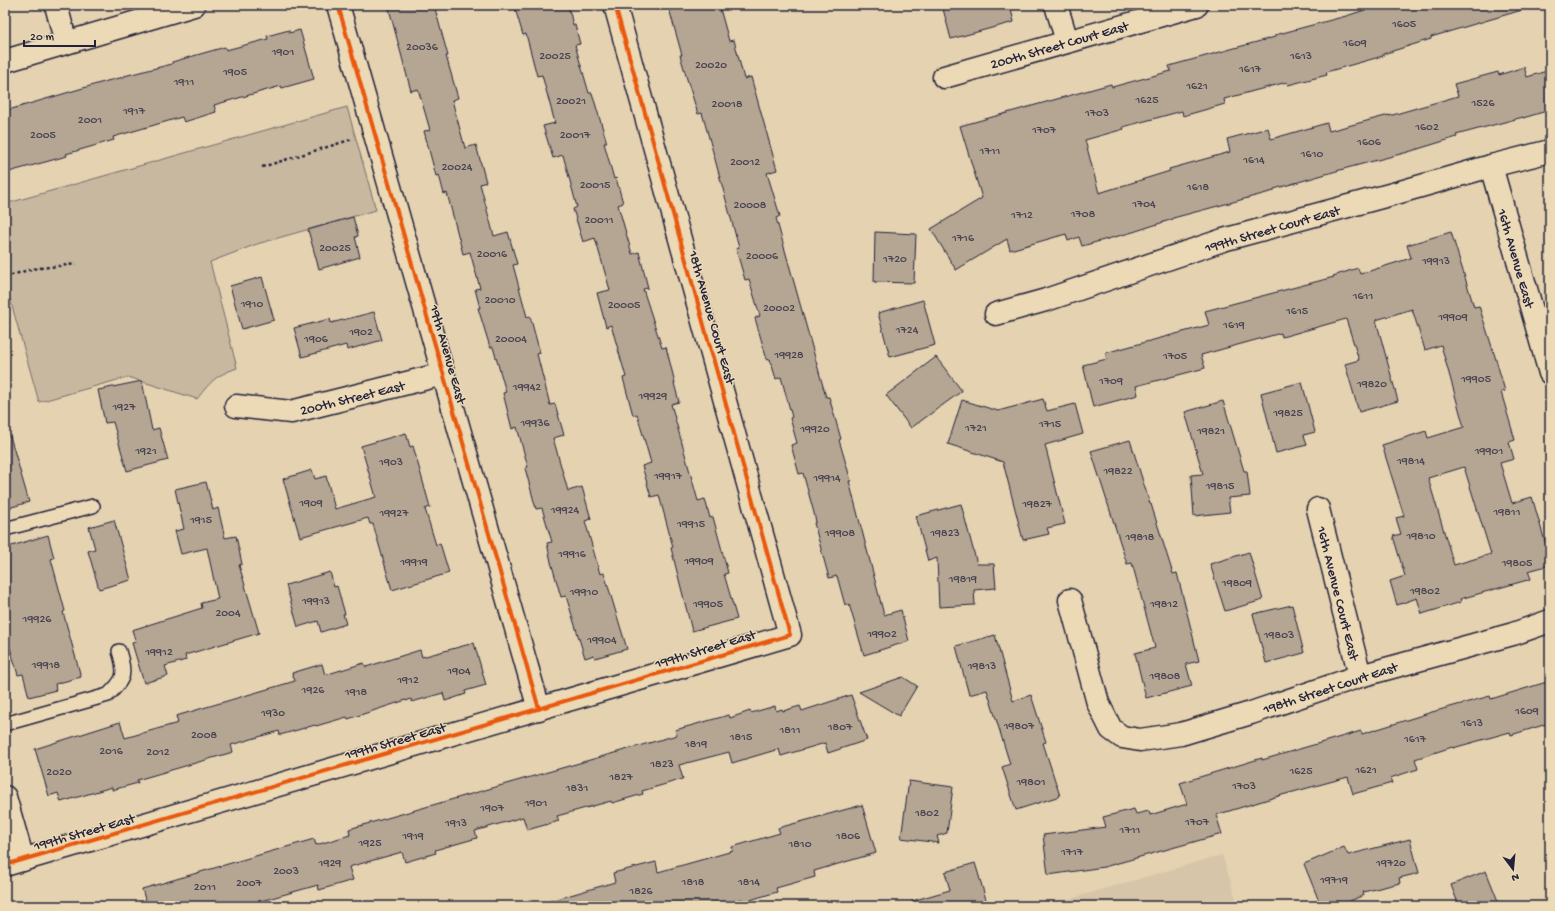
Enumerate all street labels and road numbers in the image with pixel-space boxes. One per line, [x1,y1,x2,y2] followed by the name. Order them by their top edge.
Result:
[989,18,1132,74] street label: 200th Street Court East
[1202,203,1343,258] street label: 199th Street Court East
[1492,206,1537,311] street label: 16th Avenue East
[683,248,738,388] street label: 18th Avenue Court East
[424,302,469,407] street label: 19th Avenue East
[298,378,408,421] street label: 200th Street East
[1311,524,1362,664] street label: 16th Avenue Court East
[652,627,759,674] street label: 199th Street East
[1260,659,1401,719] street label: 198th Street Court East
[342,720,449,765] street label: 199th Street East
[31,811,138,856] street label: 199th Street East

